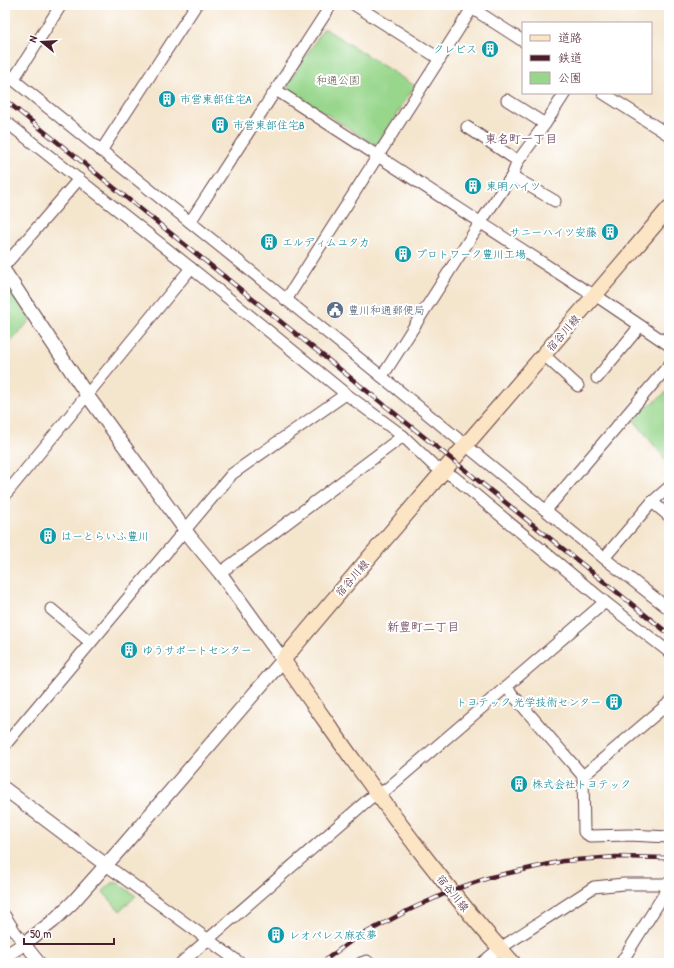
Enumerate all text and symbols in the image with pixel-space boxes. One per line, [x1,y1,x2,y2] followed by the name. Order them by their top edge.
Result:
[22,22,62,62] north arrow
[522,22,652,94] legend
[558,29,582,46] text: 道路
[25,34,40,44] text: N
[480,39,500,59] building icon: クレビス
[433,42,477,56] place label: クレビス
[558,49,582,66] text: 鉄道
[558,69,582,86] text: 公園
[316,73,360,87] park label: 和通公園
[157,89,177,109] building icon: 市営東部住宅A
[180,92,252,106] place label: 市営東部住宅A
[210,115,230,135] building icon: 市営東部住宅B
[233,118,305,132] place label: 市営東部住宅B
[485,130,557,147] district label: 東名町一丁目
[463,176,483,196] building icon: 東明ハイツ
[486,179,541,193] place label: 東明ハイツ
[600,222,620,242] building icon: サニーハイツ安藤
[509,225,597,239] place label: サニーハイツ安藤
[259,232,279,252] building icon: エルディムユタカ
[282,235,370,249] place label: エルディムユタカ
[393,244,413,264] building icon: プロトワーク豊川工場
[416,247,526,261] place label: プロトワーク豊川工場
[325,300,345,320] public building icon: 豊川和通郵便局
[348,303,425,317] place label: 豊川和通郵便局
[543,312,583,354] street label: 宿谷川線
[38,526,58,546] building icon: はーとらいふ豊川
[61,529,149,543] place label: はーとらいふ豊川
[332,557,372,599] street label: 宿谷川線
[387,618,459,635] district label: 新豊町二丁目
[119,640,139,660] building icon: ゆうサポートセンター
[142,643,252,657] place label: ゆうサポートセンター
[604,692,624,712] building icon: トヨテック 光学技術センター
[456,695,601,709] place label: トヨテック 光学技術センター
[509,774,529,794] building icon: 株式会社トヨテック
[532,777,631,791] place label: 株式会社トヨテック
[434,871,472,915] street label: 宿谷川線
[24,920,114,946] scale bar
[30,925,51,942] text: 50 m
[266,925,286,945] building icon: レオパレス麻衣夢
[289,928,377,942] place label: レオパレス麻衣夢

